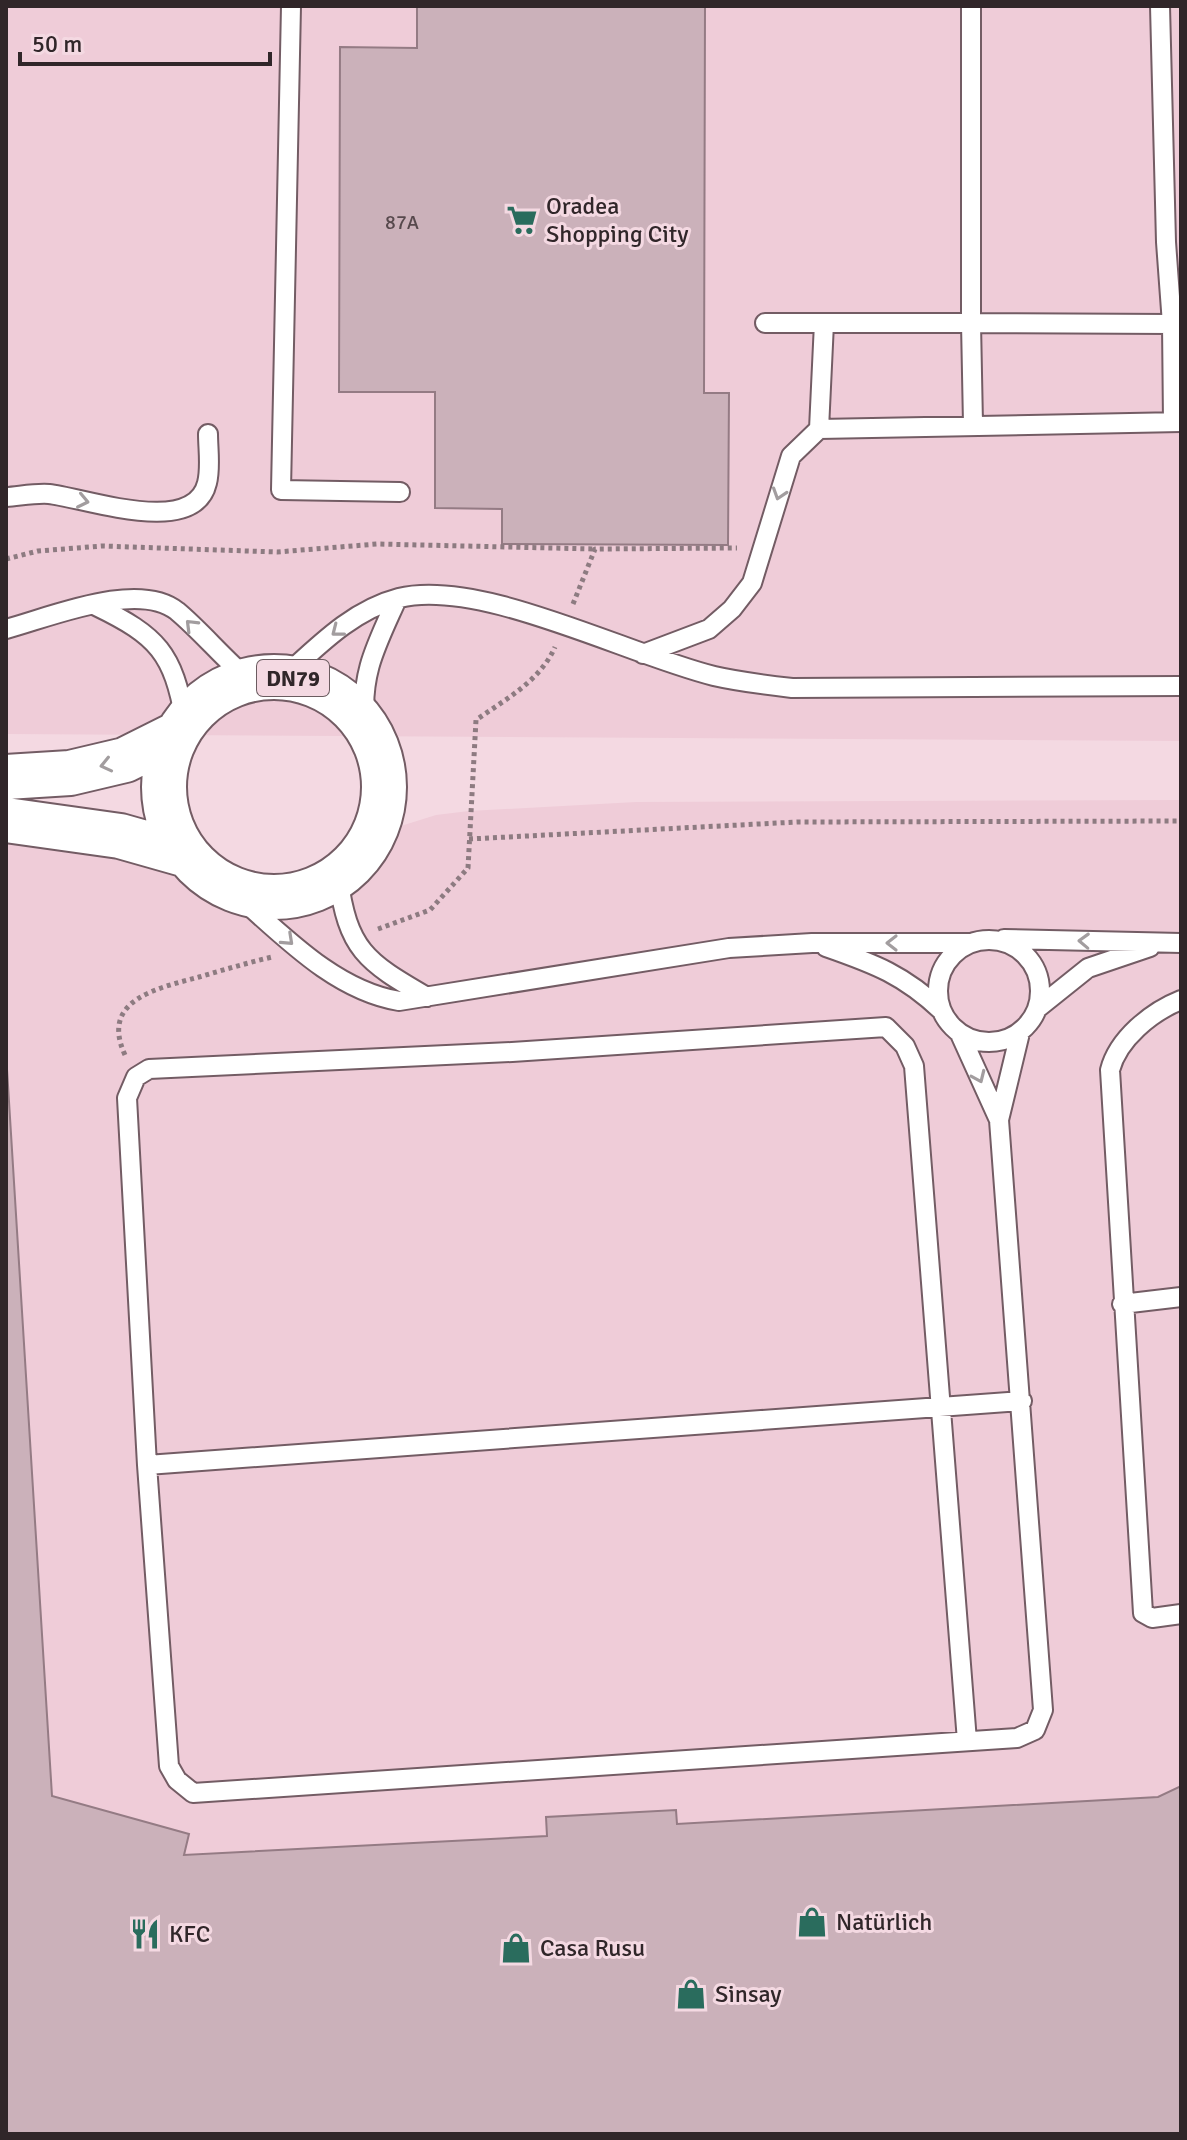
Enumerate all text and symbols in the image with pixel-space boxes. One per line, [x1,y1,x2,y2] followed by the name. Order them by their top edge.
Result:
[20,16,270,66] scale bar
[32,29,82,59] text: 50 m
[546,191,688,249] place label: Oradea Shopping City
[505,203,539,237] supermarket icon: Oradea Shopping City
[385,210,419,235] house number: 87A
[772,486,788,500] one-way arrow
[76,492,89,509] one-way arrow
[186,620,200,635] one-way arrow
[332,621,346,636] one-way arrow
[257,660,329,696] road number: DN79
[99,755,113,772] one-way arrow
[279,930,293,945] one-way arrow
[1077,932,1090,949] one-way arrow
[885,934,898,952] one-way arrow
[970,1069,986,1083] one-way arrow
[795,1905,829,1939] shop icon: Natürlich
[836,1907,932,1937] place label: Natürlich
[128,1917,162,1951] restaurant icon: KFC
[169,1919,210,1949] place label: KFC
[499,1931,533,1965] shop icon: Casa Rusu
[540,1933,645,1963] place label: Casa Rusu
[674,1977,708,2011] shop icon: Sinsay
[715,1979,782,2009] place label: Sinsay

